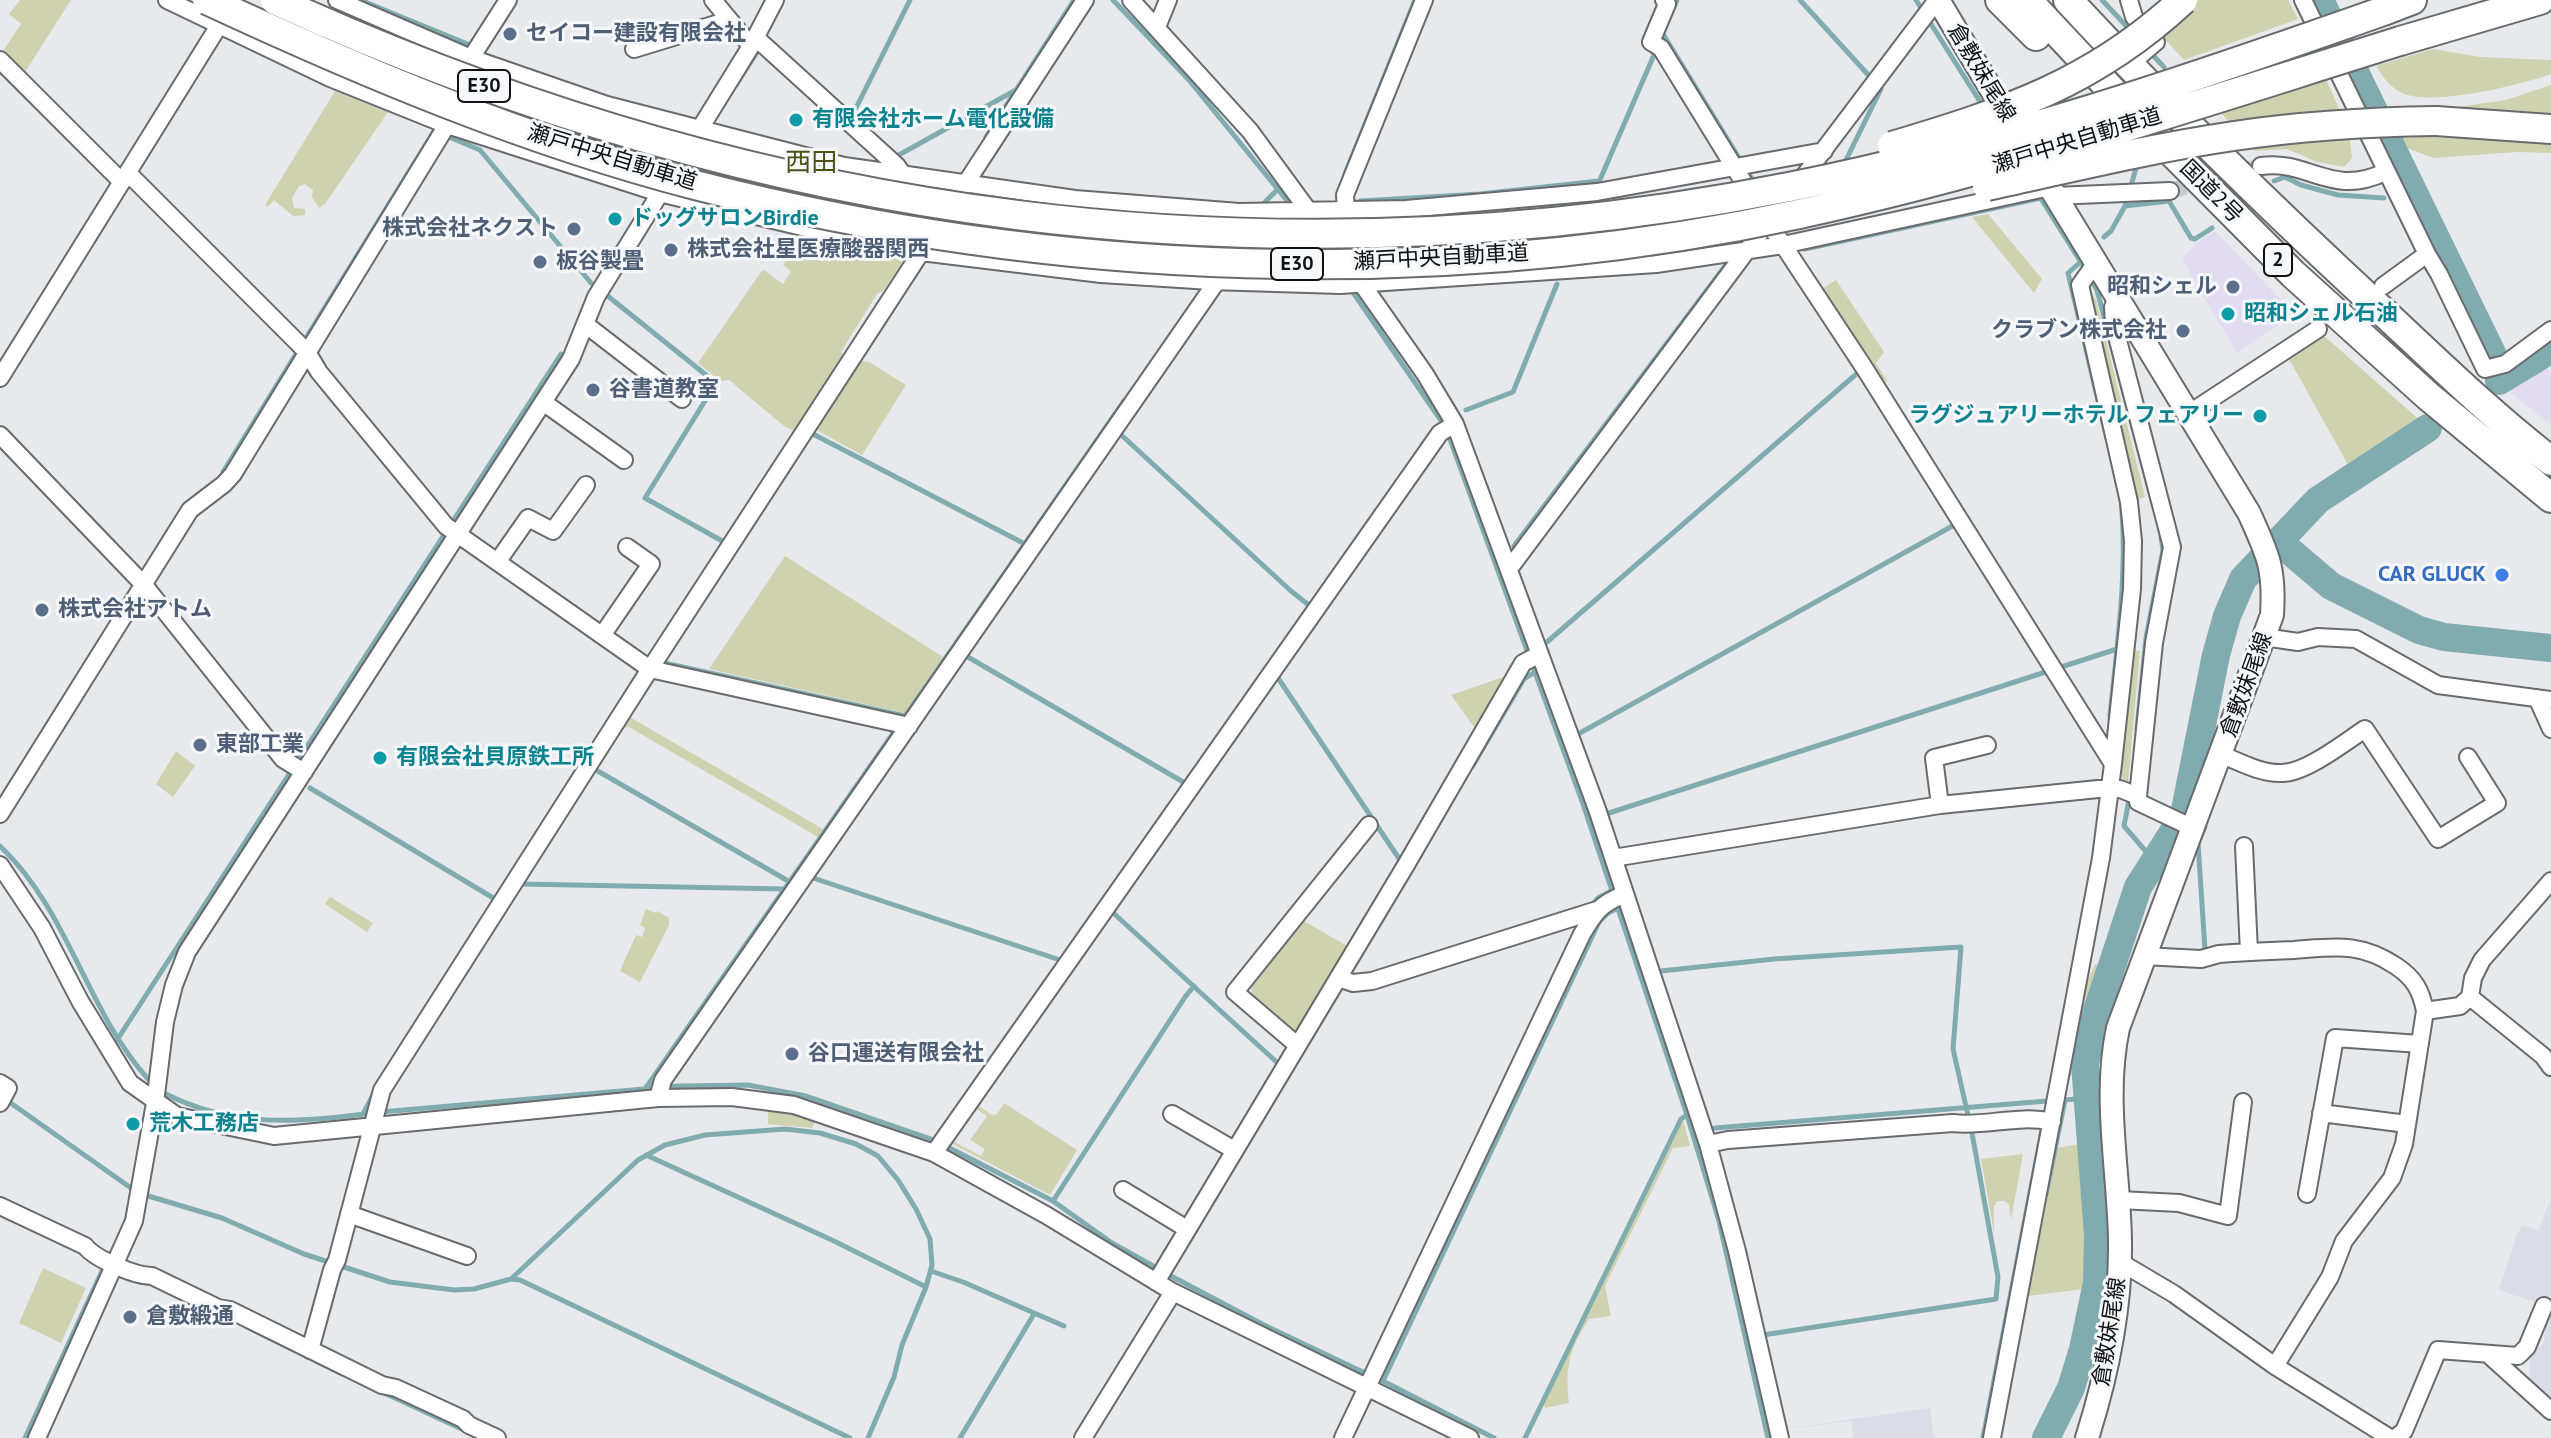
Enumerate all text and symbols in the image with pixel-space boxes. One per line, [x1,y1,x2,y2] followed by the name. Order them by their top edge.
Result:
[1941,19,2021,127] street label: 倉敷妹尾線
[526,21,746,47] place label: セイコー建設有限会社
[501,25,519,43] marker: セイコー建設有限会社
[458,70,510,102] road number: E30
[1989,103,2165,179] street label: 瀬戸中央自動車道
[812,107,1054,133] place label: 有限会社ホーム電化設備
[787,111,805,129] marker: 有限会社ホーム電化設備
[524,120,700,196] street label: 瀬戸中央自動車道
[785,148,837,180] district label: 西田
[2174,155,2248,229] street label: 国道2号
[631,206,819,232] place label: ドッグサロンBirdie
[606,210,624,228] marker: ドッグサロンBirdie
[382,216,558,242] place label: 株式会社ネクスト
[565,220,583,238] marker: 株式会社ネクスト
[687,237,929,263] place label: 株式会社星医療酸器関西
[1352,240,1530,276] street label: 瀬戸中央自動車道
[662,241,680,259] marker: 株式会社星医療酸器関西
[2264,244,2292,276] road number: 2
[1271,248,1323,280] road number: E30
[556,249,644,275] place label: 板谷製畳
[531,253,549,271] marker: 板谷製畳
[2107,274,2217,300] place label: 昭和シェル
[2224,278,2242,296] marker: 昭和シェル
[2244,301,2398,327] place label: 昭和シェル石油
[2219,305,2237,323] marker: 昭和シェル石油
[1991,318,2167,344] place label: クラブン株式会社
[2174,322,2192,340] marker: クラブン株式会社
[609,377,719,403] place label: 谷書道教室
[584,381,602,399] marker: 谷書道教室
[1908,403,2244,429] place label: ラグジュアリーホテル フェアリー
[2251,407,2269,425] marker: ラグジュアリーホテル フェアリー
[2378,562,2486,588] place label: CAR GLUCK
[2493,566,2511,584] marker: CAR GLUCK
[58,597,212,623] place label: 株式会社アトム
[33,601,51,619] marker: 株式会社アトム
[2216,629,2278,741] street label: 倉敷妹尾線
[216,732,304,758] place label: 東部工業
[191,736,209,754] marker: 東部工業
[396,745,594,771] place label: 有限会社貝原鉄工所
[371,749,389,767] marker: 有限会社貝原鉄工所
[808,1041,984,1067] place label: 谷口運送有限会社
[783,1045,801,1063] marker: 谷口運送有限会社
[149,1111,259,1137] place label: 荒木工務店
[124,1115,142,1133] marker: 荒木工務店
[2088,1276,2132,1388] street label: 倉敷妹尾線
[146,1304,234,1330] place label: 倉敷緞通
[121,1308,139,1326] marker: 倉敷緞通

